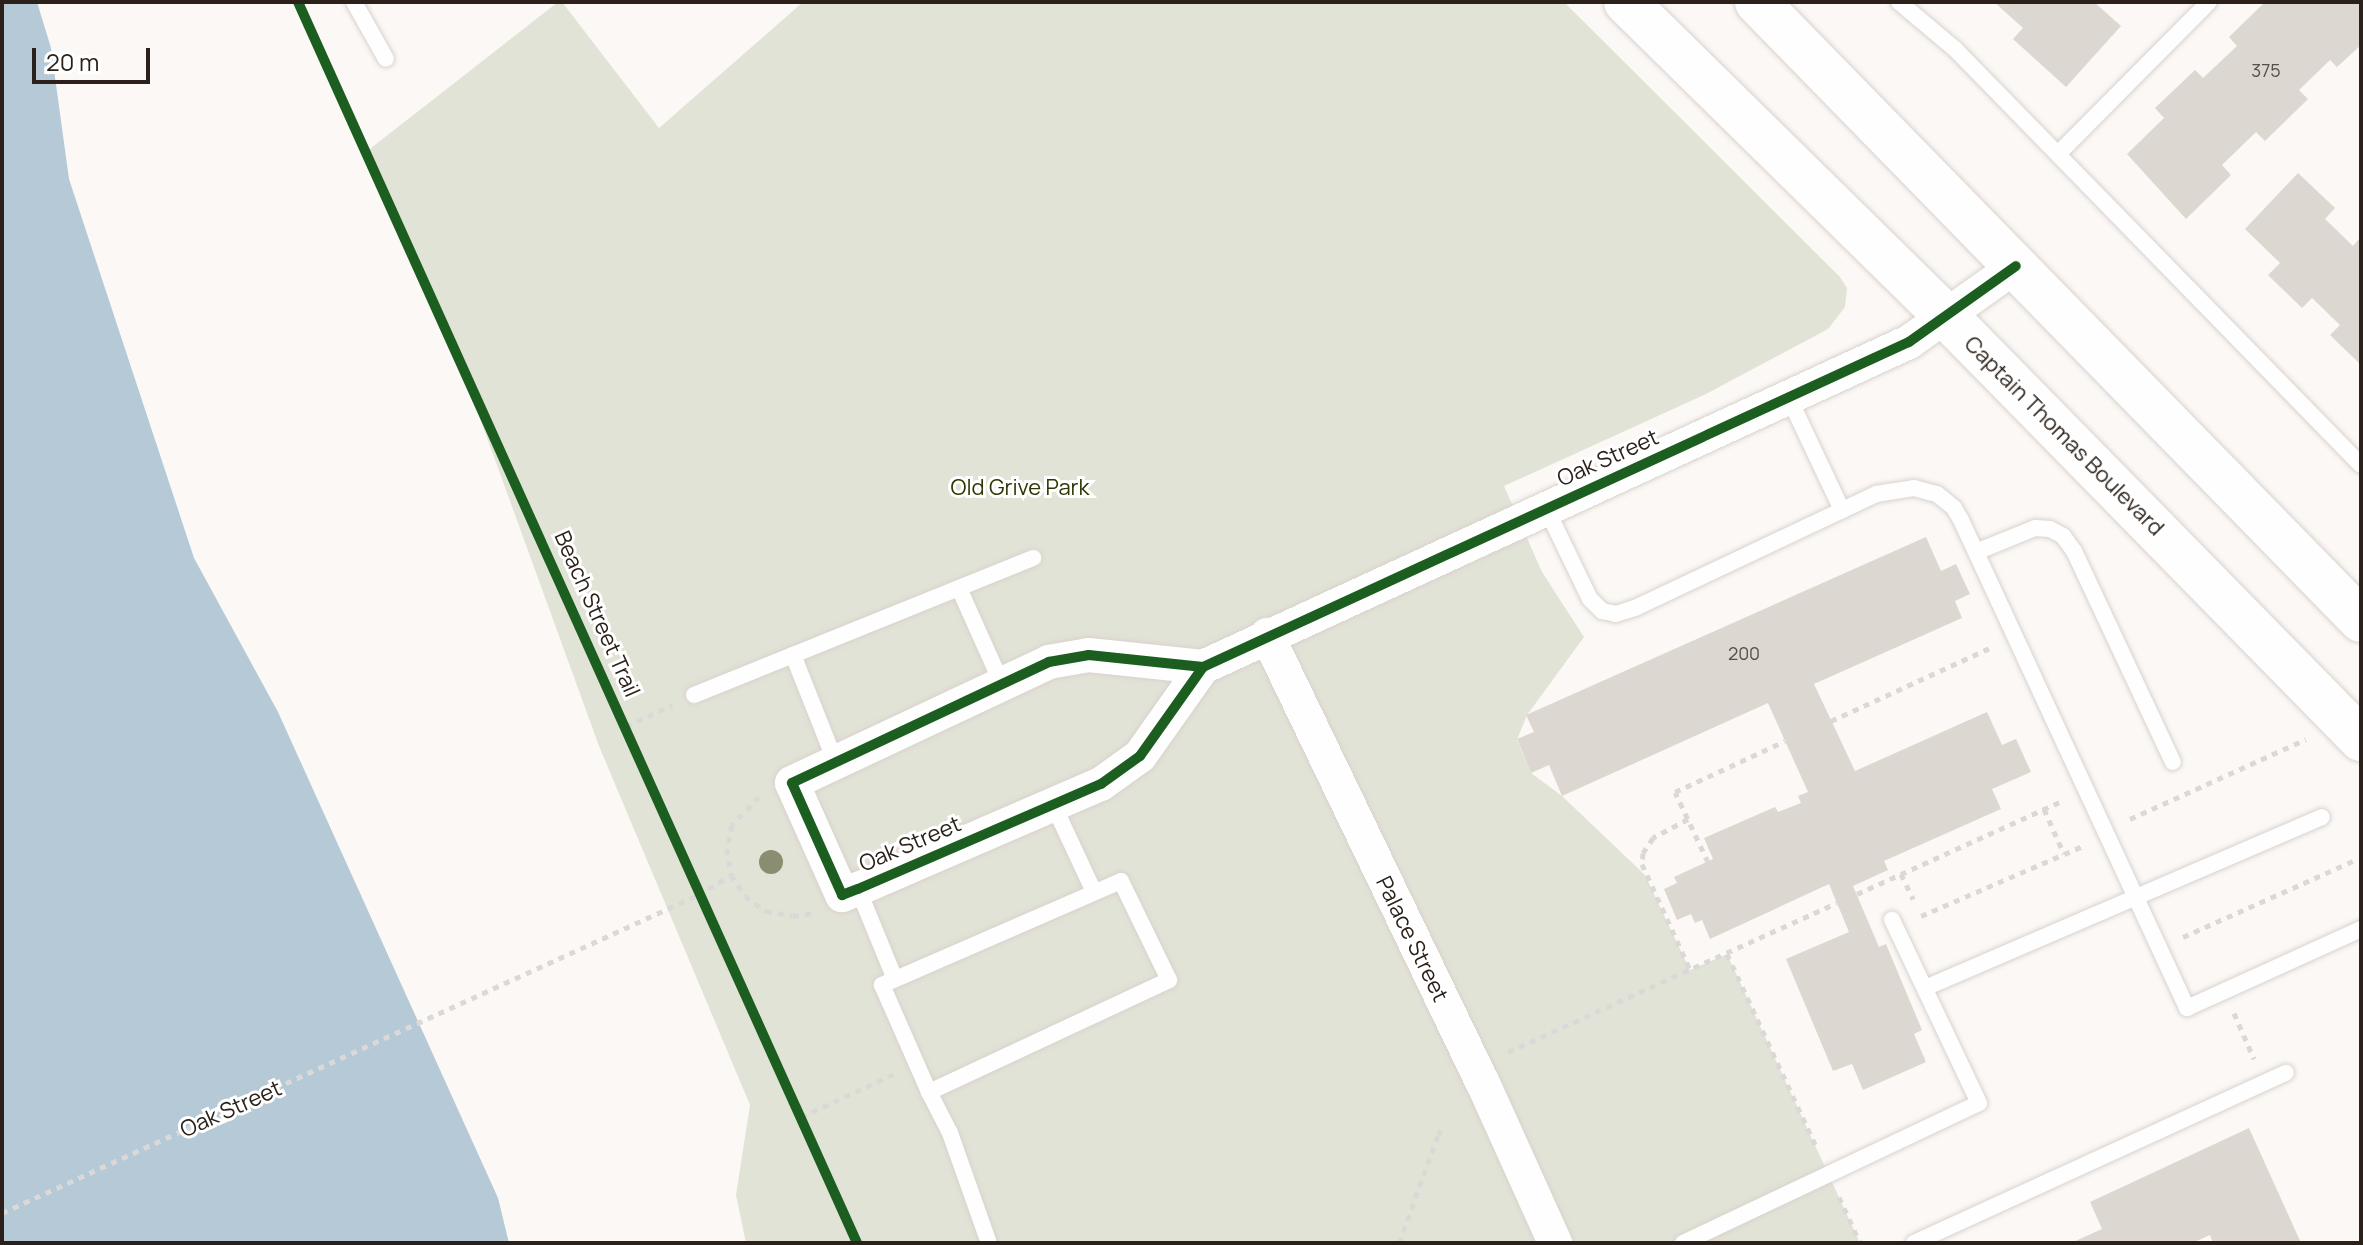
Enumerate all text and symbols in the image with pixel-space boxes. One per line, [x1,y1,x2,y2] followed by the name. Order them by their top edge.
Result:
[36,32,154,82] scale bar
[46,45,99,78] text: 20 m
[2251,59,2281,81] house number: 375
[1959,331,2169,541] street label: Captain Thomas Boulevard
[1553,424,1663,492] street label: Oak Street
[951,475,1089,501] park label: Old Grive Park
[549,527,645,701] street label: Beach Street Trail
[1728,642,1760,664] house number: 200
[855,811,965,877] street label: Oak Street
[1370,872,1454,1006] street label: Palace Street
[176,1075,286,1143] street label: Oak Street

